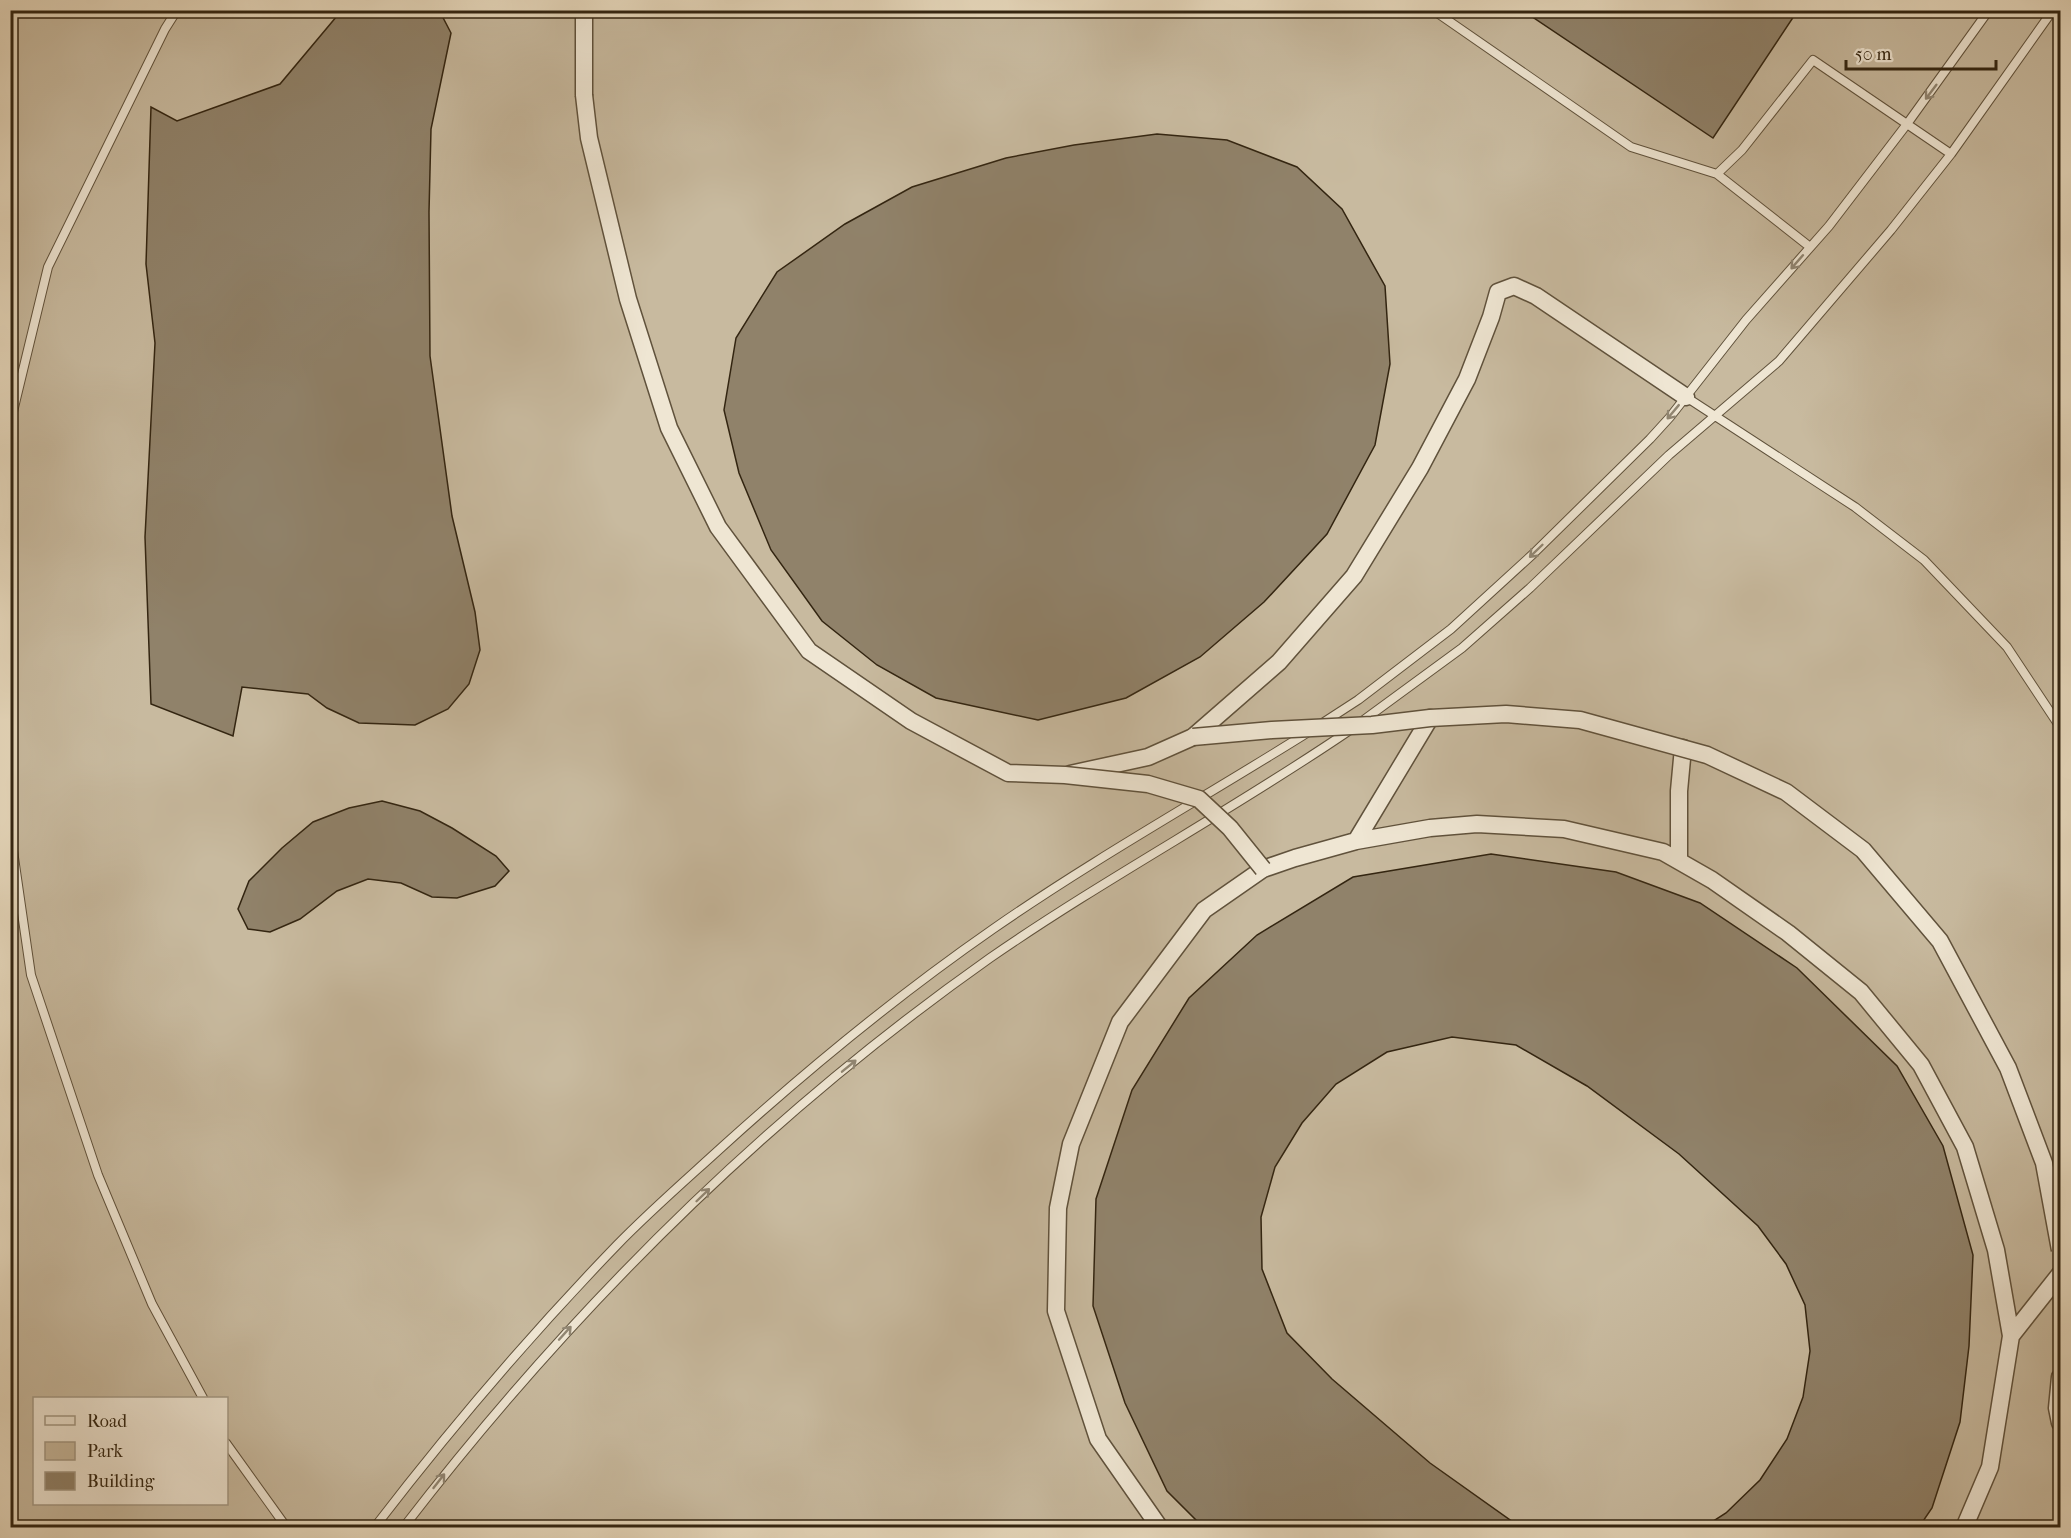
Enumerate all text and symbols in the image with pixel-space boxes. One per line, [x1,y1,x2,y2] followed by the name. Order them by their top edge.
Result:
[1846,33,1996,71] scale bar
[1855,44,1892,65] text: 50 m
[1925,84,1937,100] one-way arrow
[1790,254,1804,269] one-way arrow
[1667,404,1680,420] one-way arrow
[1529,543,1544,557] one-way arrow
[841,1060,857,1073] one-way arrow
[695,1188,710,1202] one-way arrow
[558,1326,572,1341] one-way arrow
[33,1397,228,1505] legend
[87,1411,127,1432] text: Road
[87,1441,124,1462] text: Park
[87,1471,155,1492] text: Building
[432,1473,445,1489] one-way arrow

